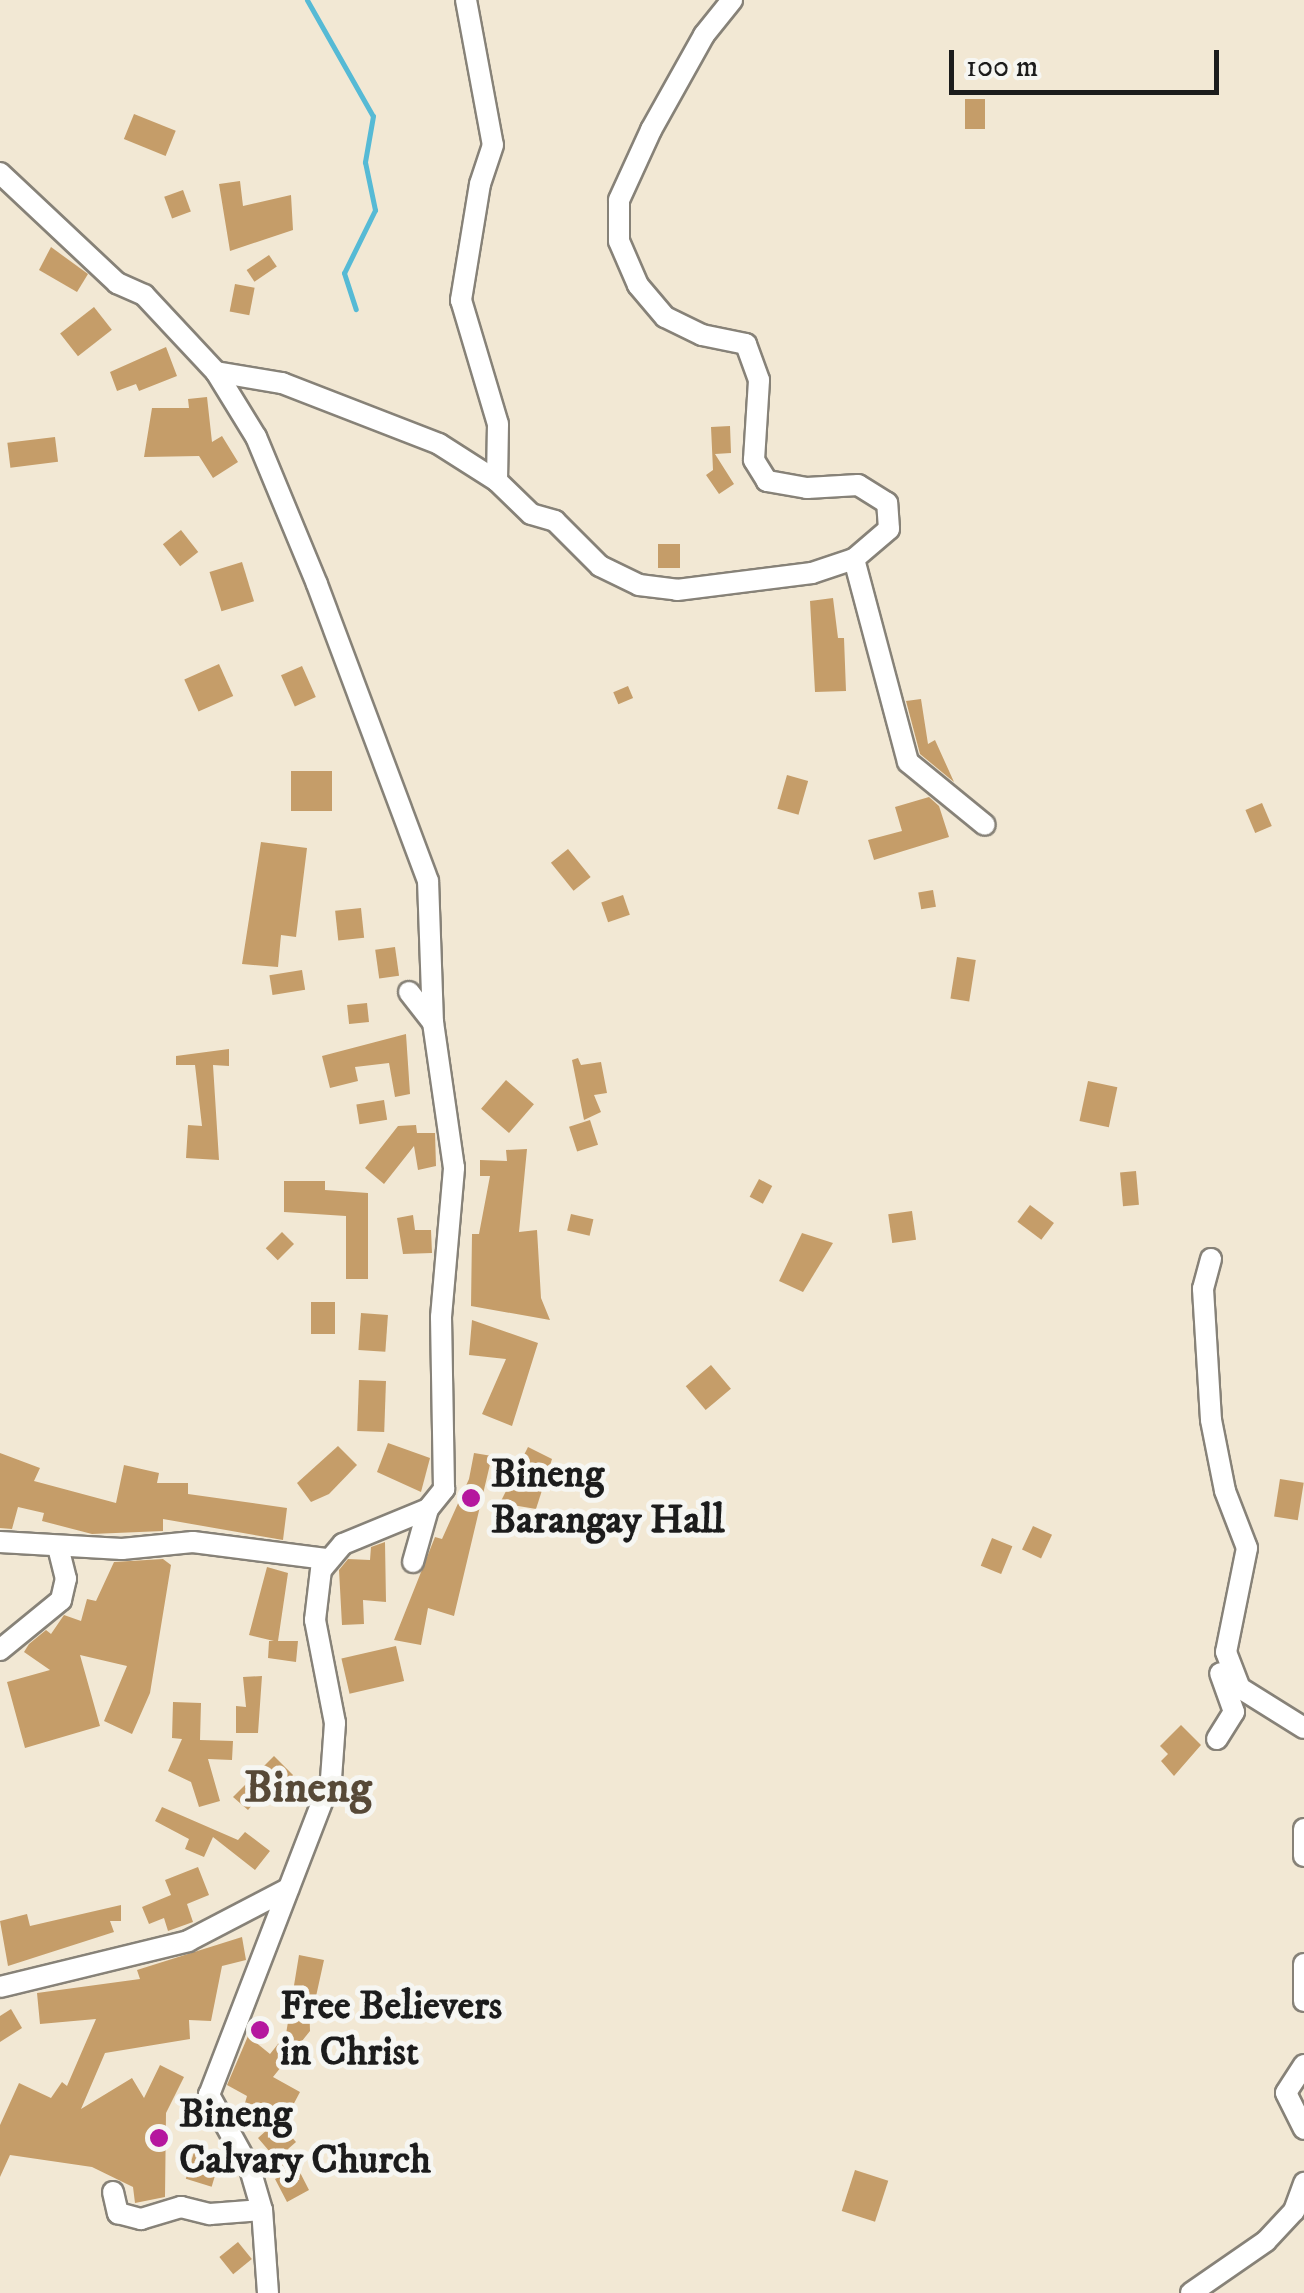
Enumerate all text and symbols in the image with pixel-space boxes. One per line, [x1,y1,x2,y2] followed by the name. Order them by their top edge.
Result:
[954,30,1224,92] scale bar
[966,49,1038,86] text: 100 m
[491,1451,724,1545] place label: Bineng Barangay Hall
[460,1487,482,1509] marker: Bineng Barangay Hall
[244,1762,372,1816] district label: Bineng
[280,1983,502,2077] place label: Free Believers in Christ
[249,2019,271,2041] marker: Free Believers in Christ
[179,2091,431,2185] place label: Bineng Calvary Church
[148,2127,170,2149] marker: Bineng Calvary Church

